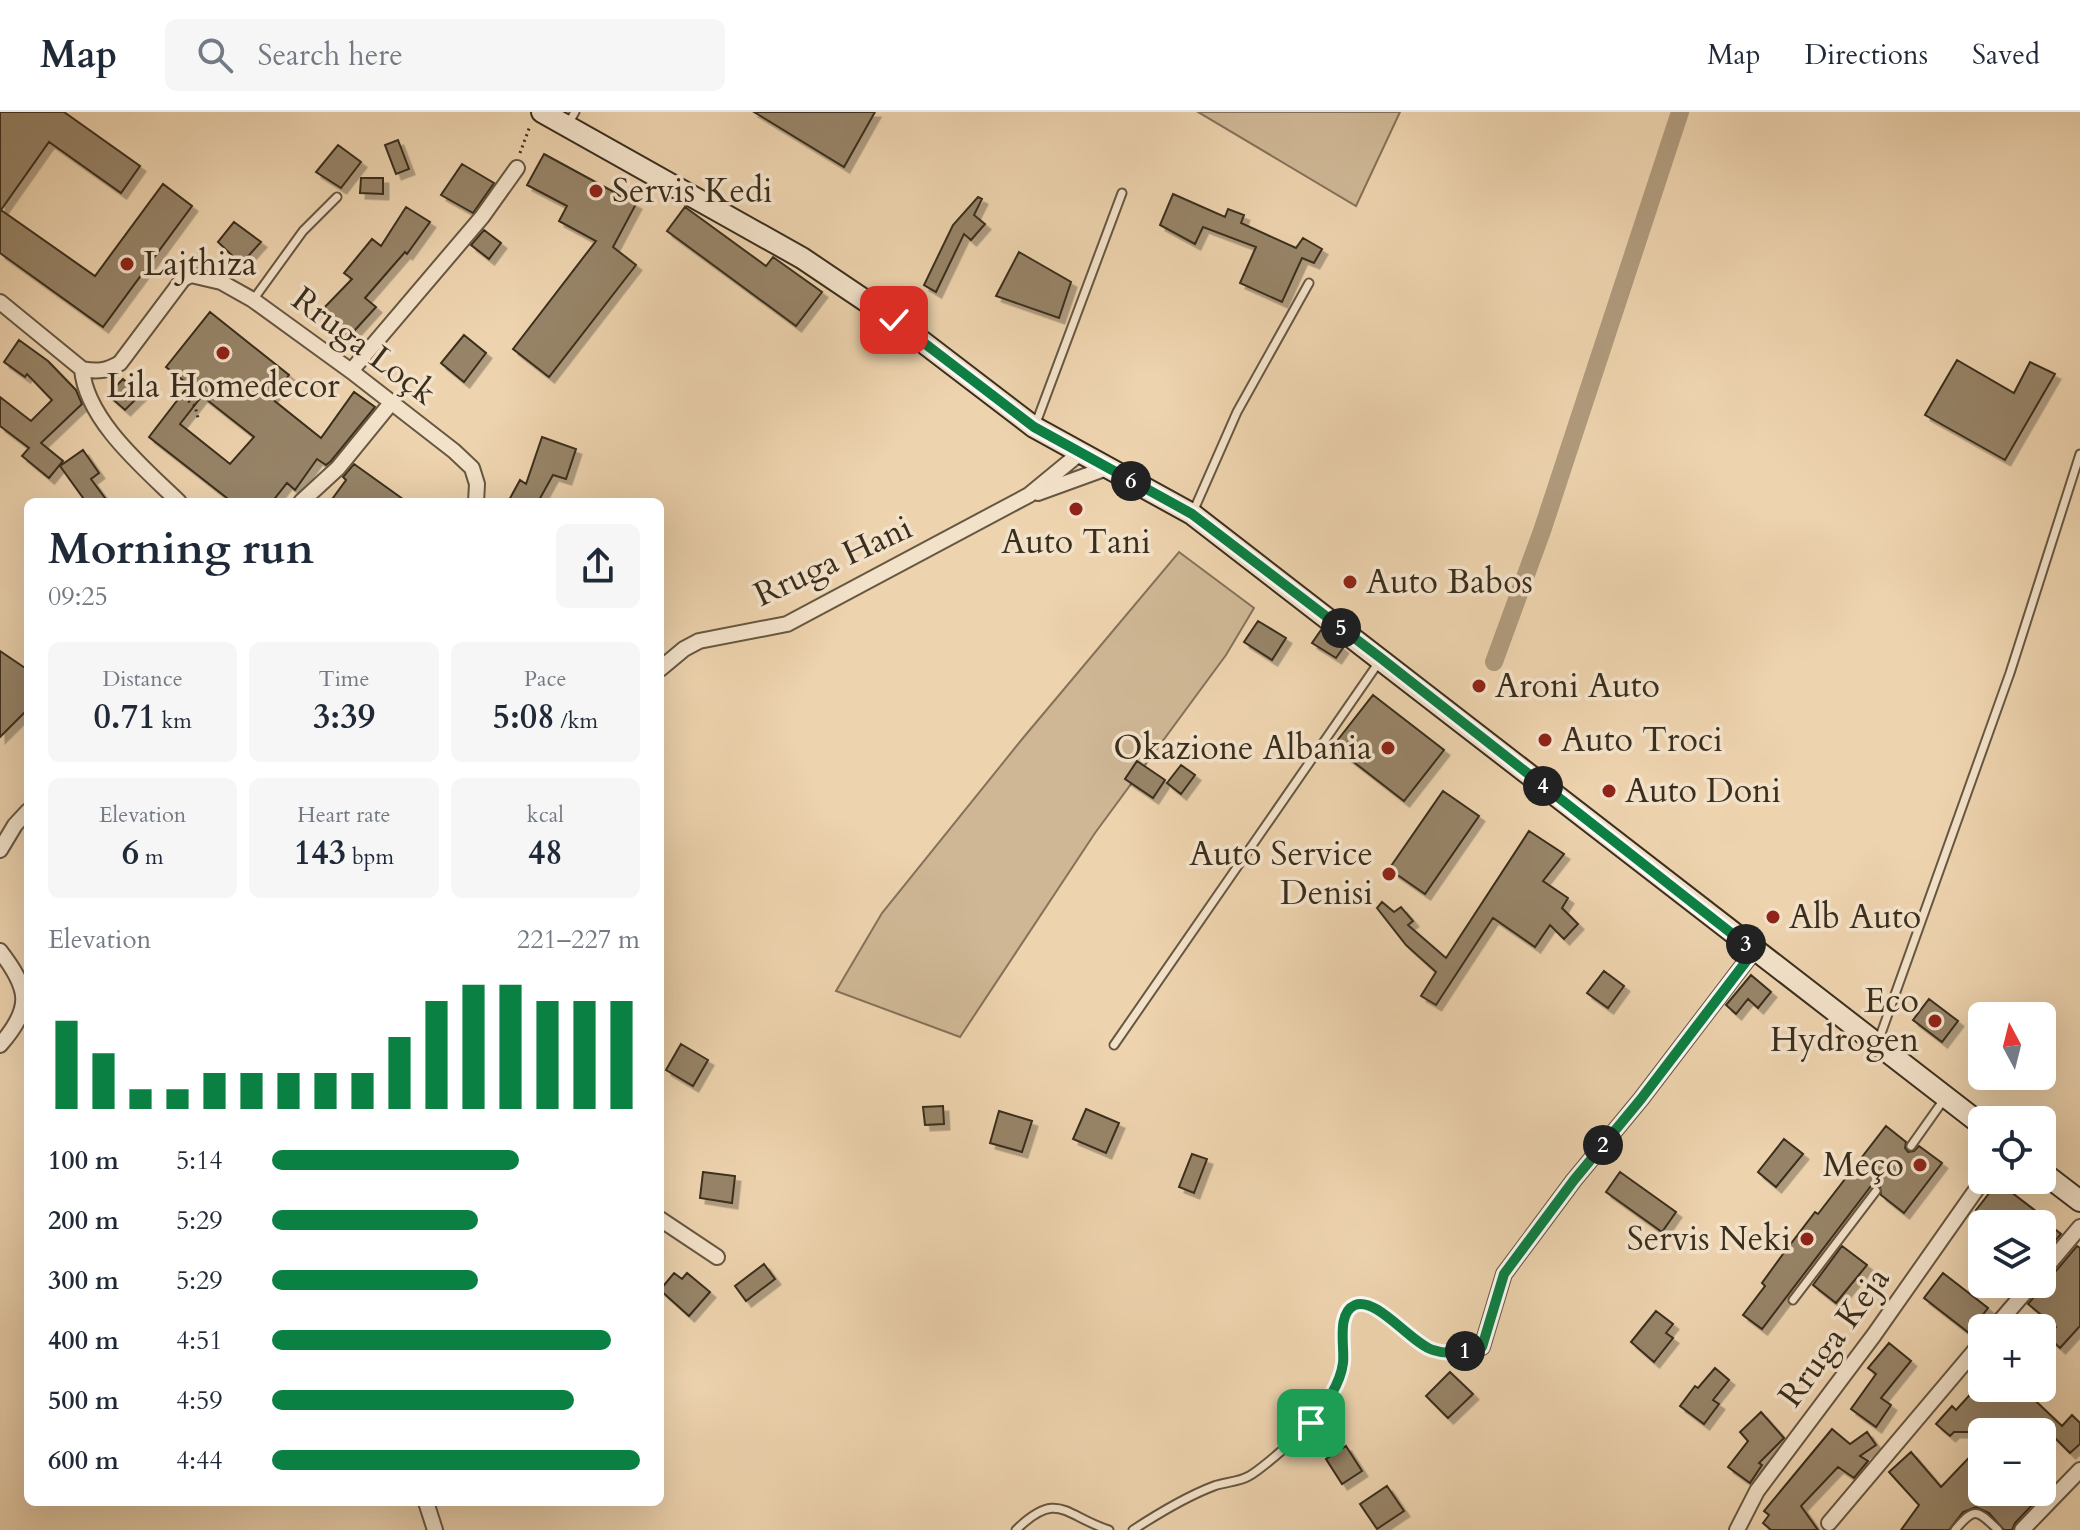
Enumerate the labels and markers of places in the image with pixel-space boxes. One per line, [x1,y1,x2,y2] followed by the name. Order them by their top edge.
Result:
[612,168,773,214] place label: Servis Kedi
[587,182,605,200] marker: Servis Kedi
[143,241,257,287] place label: Lajthiza
[118,255,136,273] marker: Lajthiza
[860,286,928,354] pin
[214,344,232,362] marker: Lila Homedecor
[106,363,340,409] place label: Lila Homedecor
[1111,461,1151,501] pin: 6
[1067,500,1085,518] marker: Auto Tani
[1001,519,1151,565] place label: Auto Tani
[1366,559,1533,605] place label: Auto Babos
[1341,573,1359,591] marker: Auto Babos
[1321,608,1361,648] pin: 5
[1495,663,1660,709] place label: Aroni Auto
[1470,677,1488,695] marker: Aroni Auto
[1561,717,1723,763] place label: Auto Troci
[1113,725,1372,771] place label: Okazione Albania
[1536,731,1554,749] marker: Auto Troci
[1379,739,1397,757] marker: Okazione Albania
[1523,766,1563,806] pin: 4
[1625,768,1781,814] place label: Auto Doni
[1600,782,1618,800] marker: Auto Doni
[1189,831,1373,916] place label: Auto Service Denisi
[1380,865,1398,883] marker: Auto Service Denisi
[1789,894,1921,940] place label: Alb Auto
[1764,908,1782,926] marker: Alb Auto
[1726,924,1766,964] pin: 3
[1770,978,1919,1063] place label: Eco Hydrogen
[1926,1012,1944,1030] marker: Eco Hydrogen
[1583,1125,1623,1165] pin: 2
[1823,1142,1904,1188] place label: Meço
[1911,1156,1929,1174] marker: Meço
[1627,1216,1791,1262] place label: Servis Neki
[1798,1230,1816,1248] marker: Servis Neki
[1445,1331,1485,1371] pin: 1
[1277,1389,1345,1457] pin

